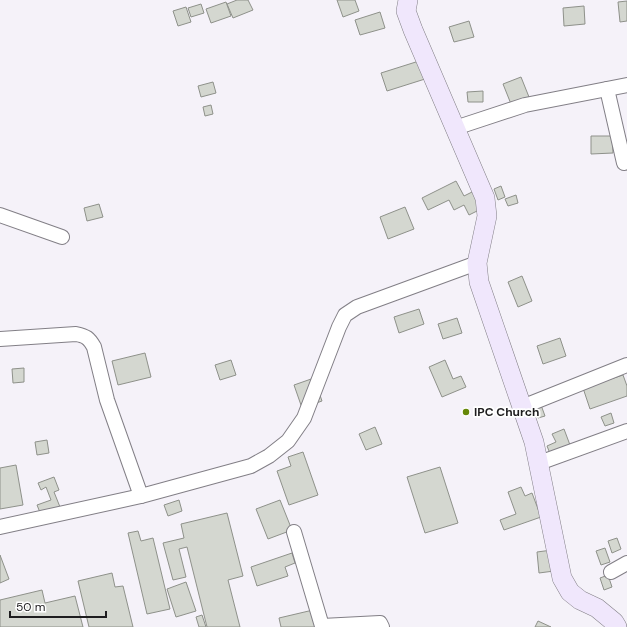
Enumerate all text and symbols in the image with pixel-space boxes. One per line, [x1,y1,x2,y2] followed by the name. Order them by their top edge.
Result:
[474,404,540,420] place label: IPC Church
[461,407,471,417] marker: IPC Church
[10,593,106,619] scale bar
[16,599,45,615] text: 50 m

